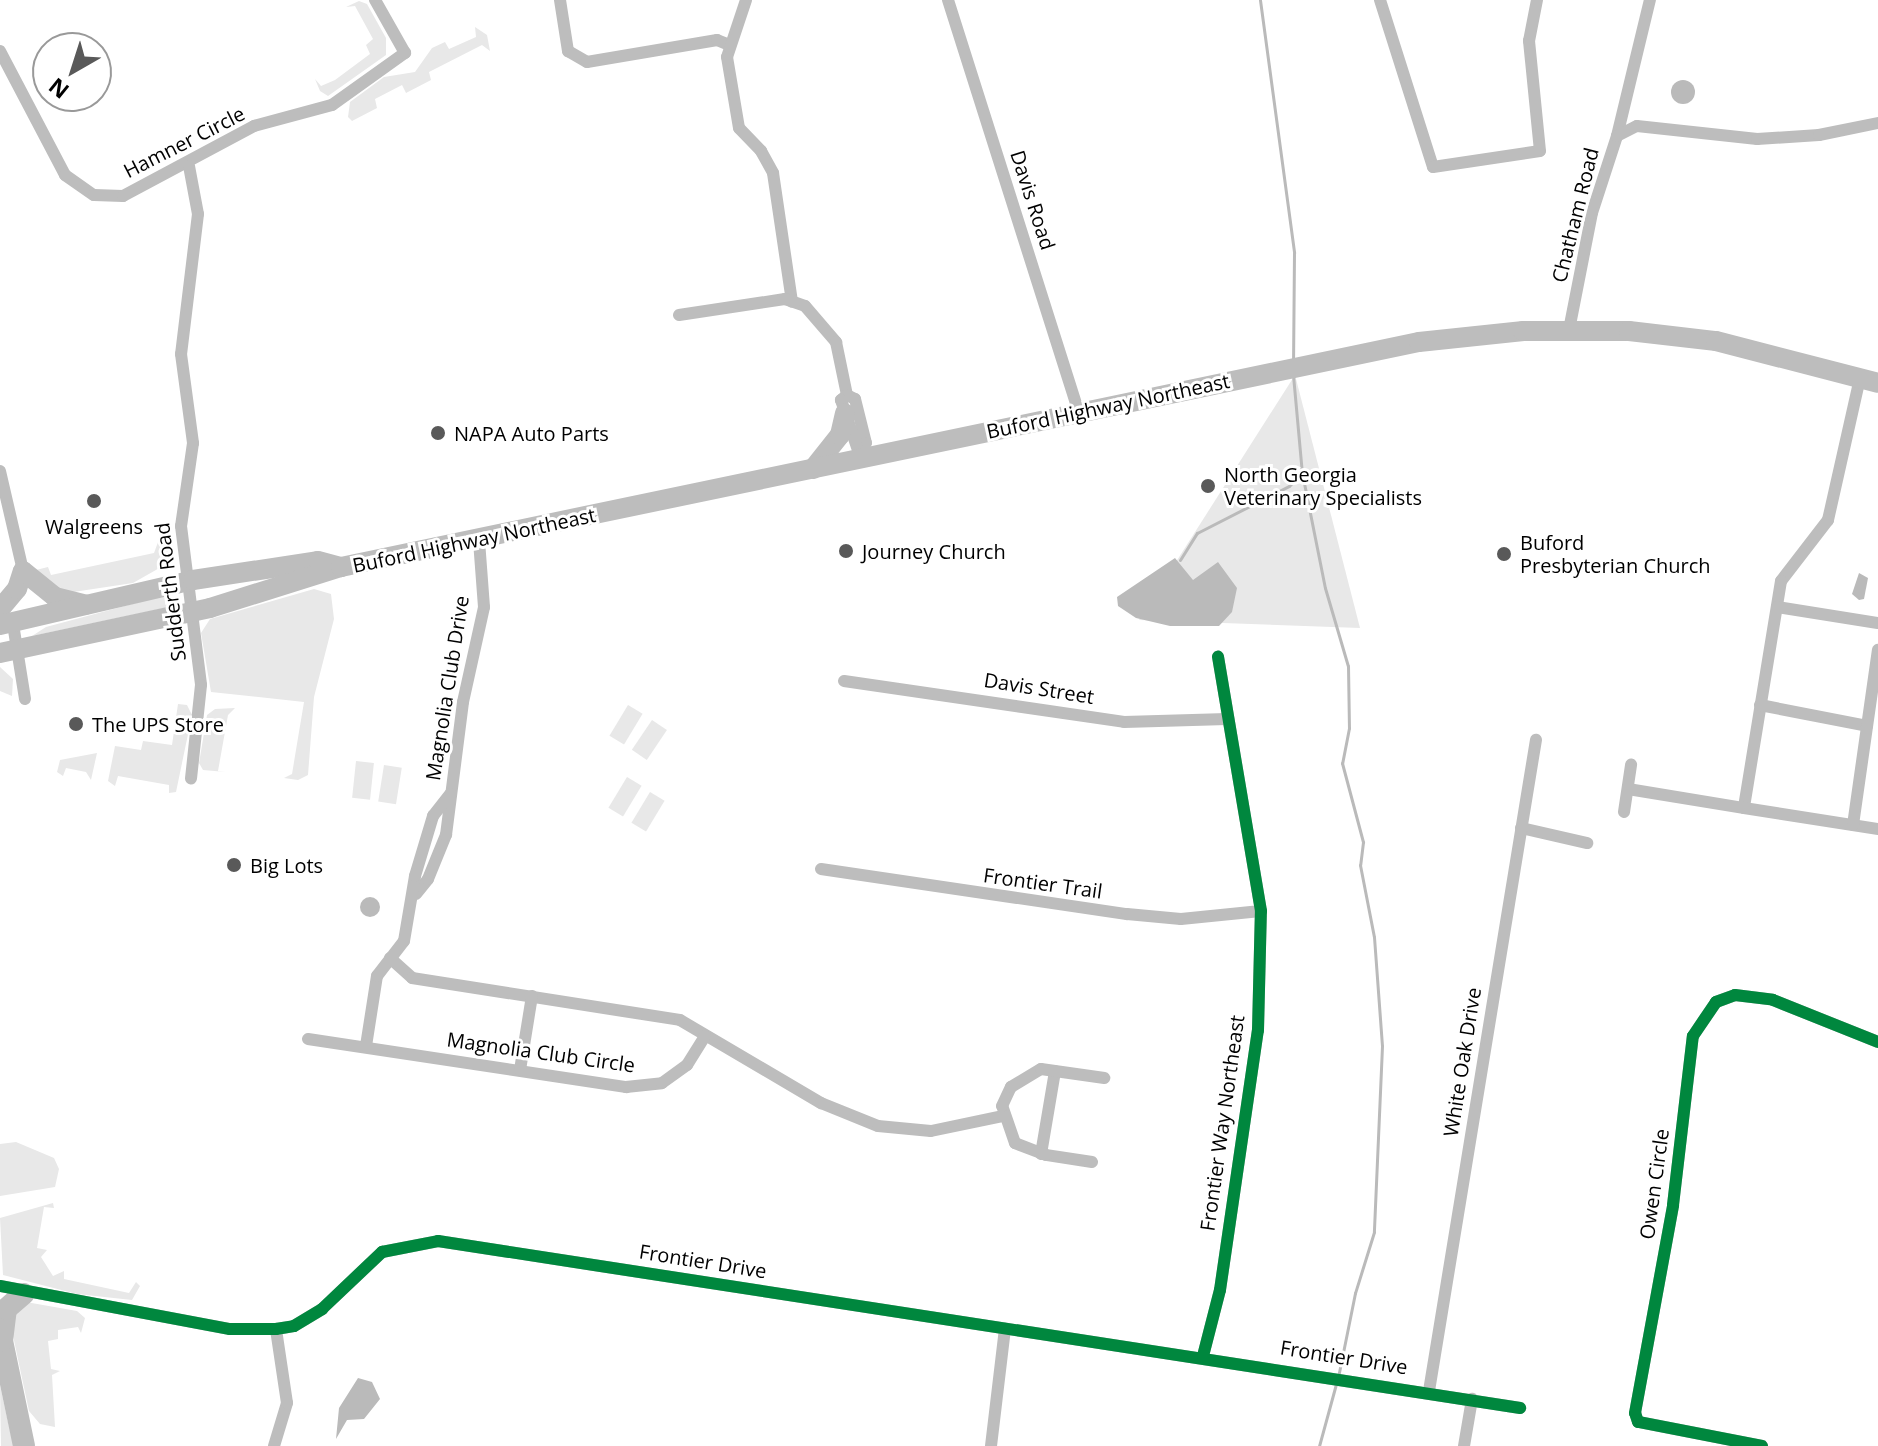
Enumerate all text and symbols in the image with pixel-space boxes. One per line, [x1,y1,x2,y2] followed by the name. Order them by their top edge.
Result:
[32,32,112,112] north arrow
[42,72,75,106] text: N
[119,101,249,183] street label: Hamner Circle
[1547,145,1603,285] street label: Chatham Road
[1006,147,1060,253] street label: Davis Road
[984,368,1232,444] street label: Buford Highway Northeast
[454,421,609,445] place label: NAPA Auto Parts
[429,424,447,442] marker: NAPA Auto Parts
[1224,462,1422,509] place label: North Georgia Veterinary Specialists
[1199,477,1217,495] marker: North Georgia Veterinary Specialists
[85,492,103,510] marker: Walgreens
[350,502,598,578] street label: Buford Highway Northeast
[45,514,143,538] place label: Walgreens
[150,521,190,663] street label: Sudderth Road
[1520,530,1711,577] place label: Buford Presbyterian Church
[862,539,1006,563] place label: Journey Church
[837,542,855,560] marker: Journey Church
[1495,545,1513,563] marker: Buford Presbyterian Church
[421,594,473,782] street label: Magnolia Club Drive
[982,667,1096,709] street label: Davis Street
[92,712,224,736] place label: The UPS Store
[67,715,85,733] marker: The UPS Store
[250,853,323,877] place label: Big Lots
[225,856,243,874] marker: Big Lots
[982,863,1104,903] street label: Frontier Trail
[1438,986,1486,1138] street label: White Oak Drive
[1195,1013,1249,1233] street label: Frontier Way Northeast
[445,1027,637,1077] street label: Magnolia Club Circle
[1634,1127,1674,1241] street label: Owen Circle
[638,1239,768,1283] street label: Frontier Drive
[1279,1335,1409,1379] street label: Frontier Drive

